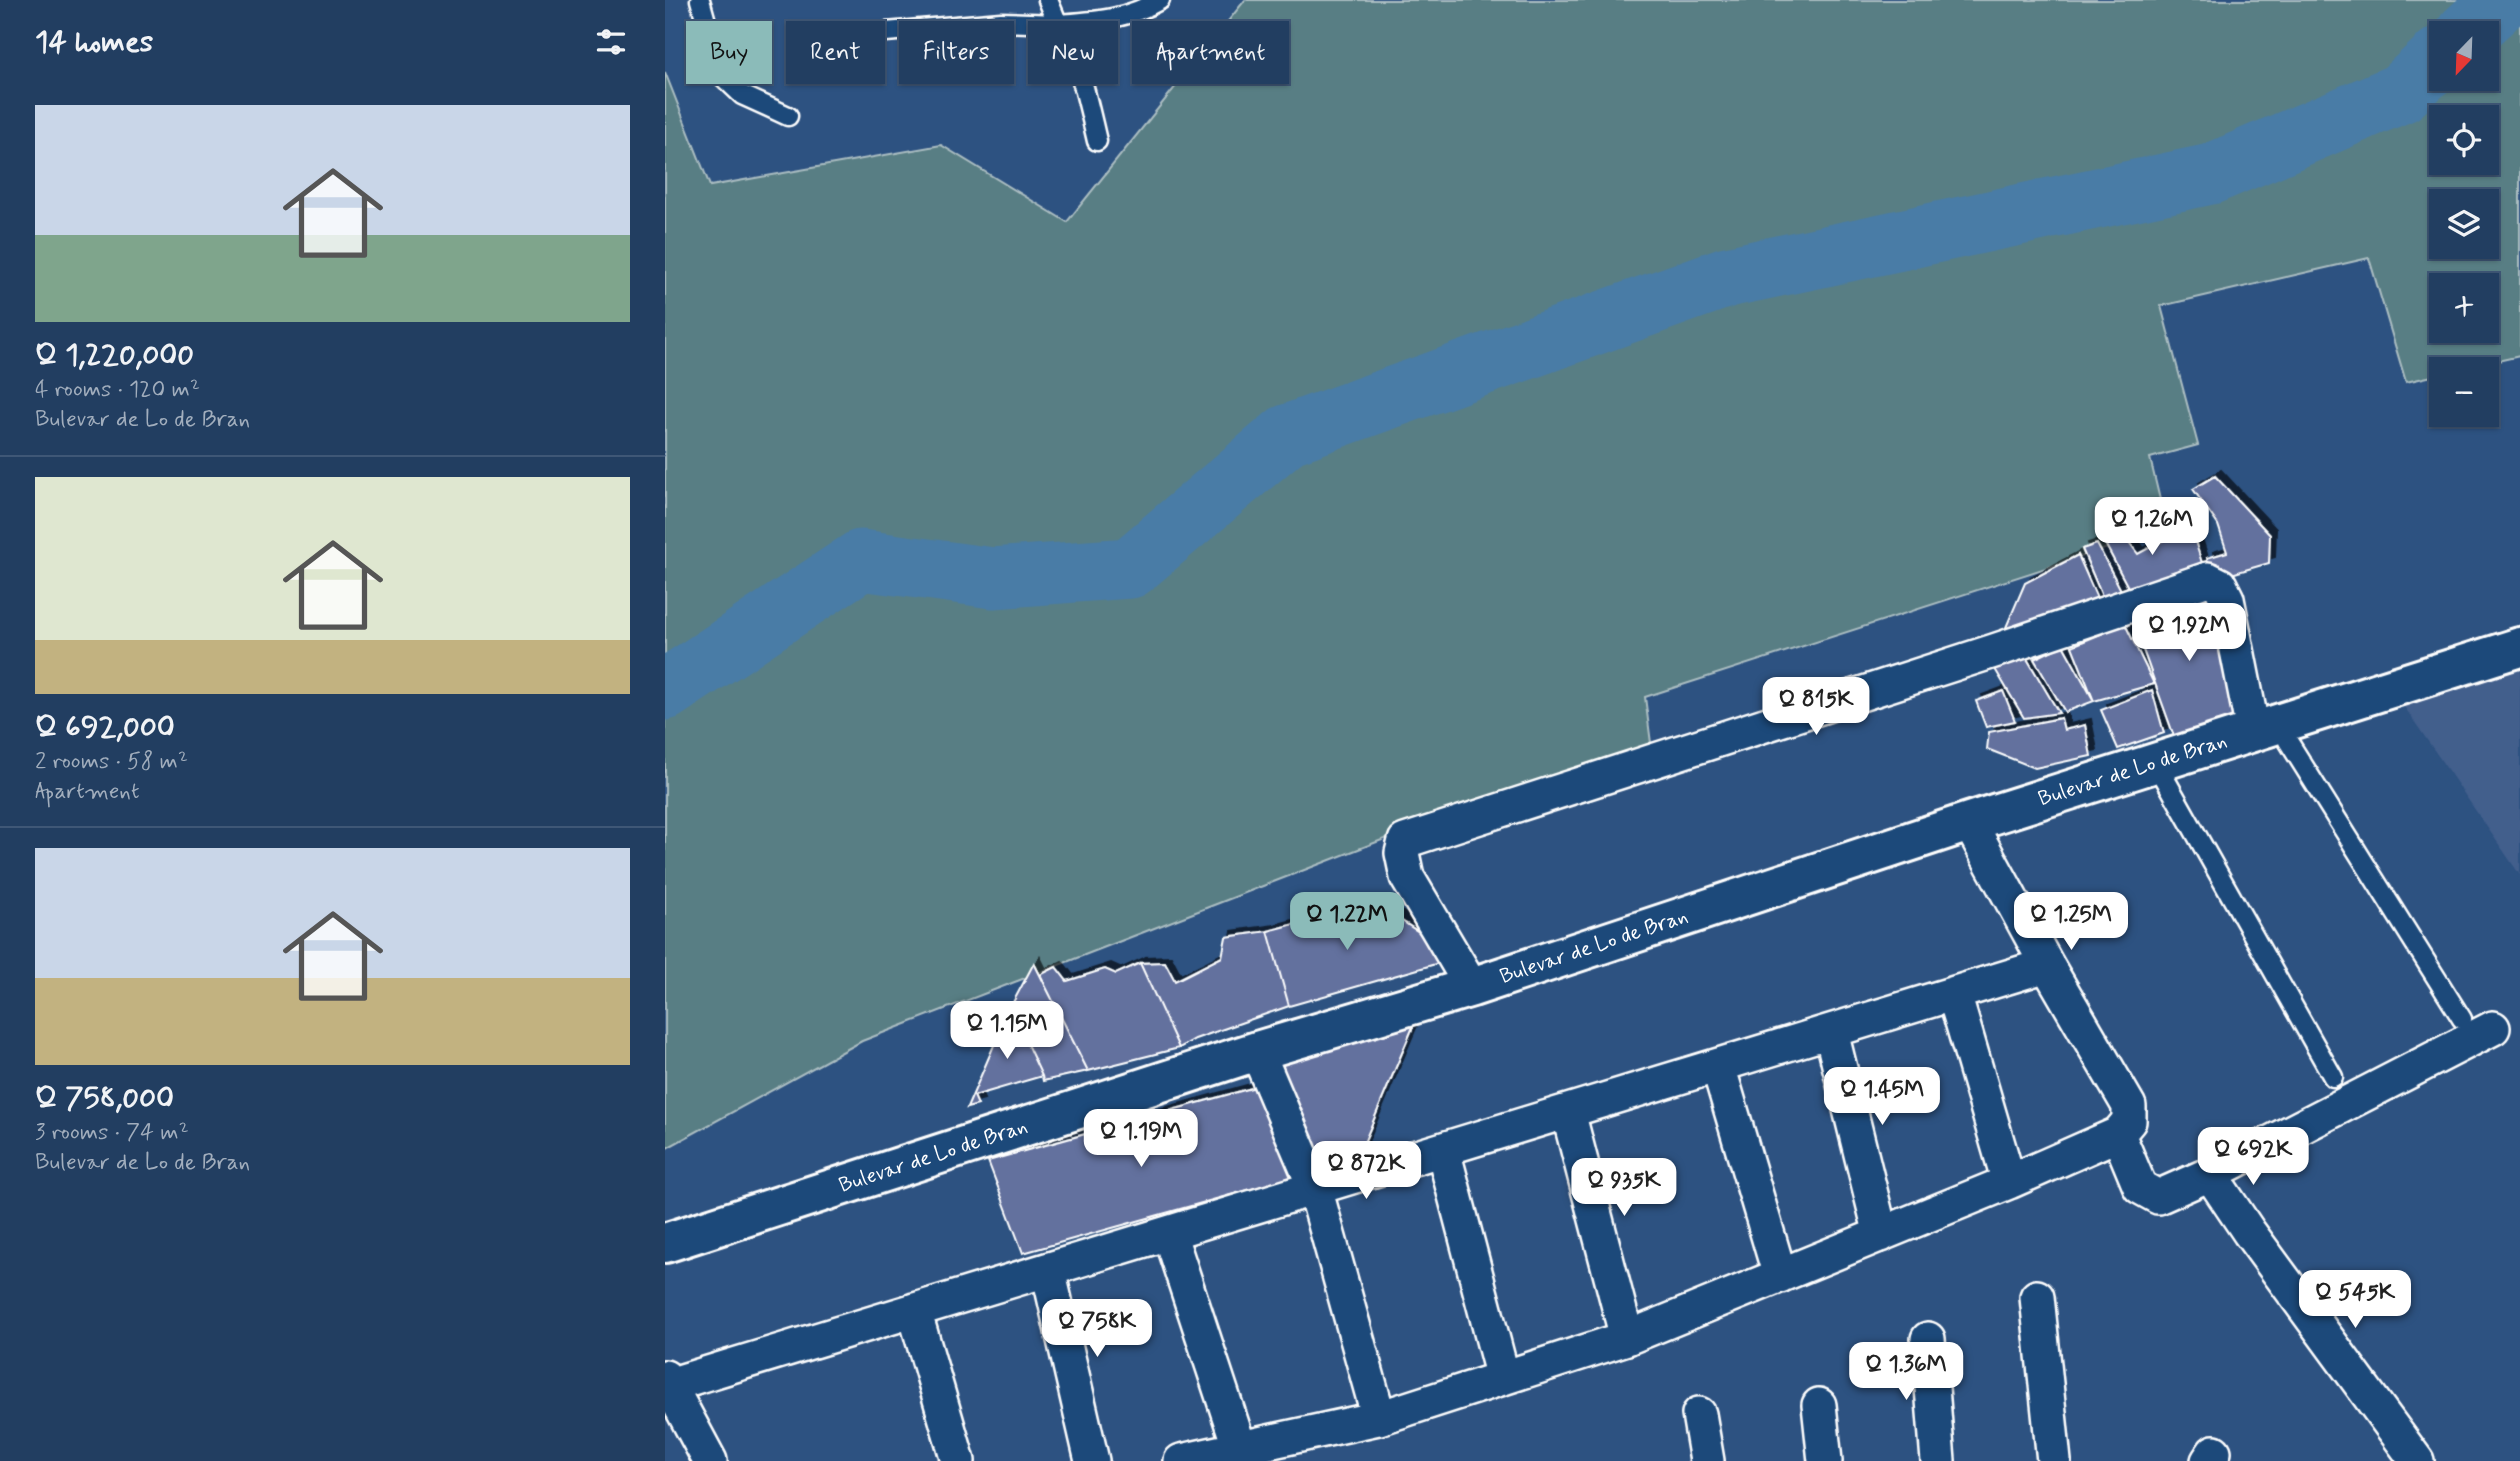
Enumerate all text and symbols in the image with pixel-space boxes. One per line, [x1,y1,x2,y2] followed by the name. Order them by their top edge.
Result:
[686,21,772,84] chip: Buy
[786,21,885,84] chip: Rent
[899,21,1014,84] chip: Filters
[1028,21,1118,84] chip: New
[1132,21,1289,84] chip: Apartment
[2429,21,2499,91] north arrow
[2429,21,2499,427] map controls
[35,23,153,62] text: 14 homes
[592,23,630,61] icon: filters
[2429,105,2499,175] button: locate
[270,150,396,276] icon: home
[2429,189,2499,259] button: layers
[2429,273,2499,343] button: +
[35,336,194,375] text: Q 1,220,000
[2429,357,2499,427] button: −
[35,375,200,405] text: 4 rooms · 120 m²
[35,405,250,435] text: Bulevar de Lo de Bran
[2087,498,2217,557] pin: Q 1.26M
[2111,505,2193,535] text: Q 1.26M
[270,522,396,648] icon: home
[2124,604,2254,663] pin: Q 1.92M
[2148,611,2230,641] text: Q 1.92M
[1759,678,1873,737] pin: Q 815K
[1778,685,1854,715] text: Q 815K
[35,708,175,747] text: Q 692,000
[2035,727,2231,813] street label: Bulevar de Lo de Bran
[35,747,188,777] text: 2 rooms · 58 m²
[35,777,140,807] text: Apartment
[1282,892,1412,952] pin: Q 1.22M
[2006,892,2136,952] pin: Q 1.25M
[270,893,396,1019] icon: home
[1306,900,1388,930] text: Q 1.22M
[2030,900,2112,930] text: Q 1.25M
[1496,902,1691,991] street label: Bulevar de Lo de Bran
[942,1002,1072,1061] pin: Q 1.15M
[966,1009,1048,1039] text: Q 1.15M
[1817,1068,1947,1127] pin: Q 1.45M
[1840,1075,1924,1105] text: Q 1.45M
[35,1079,174,1118] text: Q 758,000
[1076,1110,1206,1169] pin: Q 1.19M
[835,1112,1031,1200] street label: Bulevar de Lo de Bran
[1100,1117,1182,1147] text: Q 1.19M
[35,1118,189,1148] text: 3 rooms · 74 m²
[2196,1128,2310,1187] pin: Q 692K
[2214,1135,2292,1165] text: Q 692K
[1309,1142,1423,1201] pin: Q 872K
[35,1148,250,1178] text: Bulevar de Lo de Bran
[1327,1149,1405,1179] text: Q 872K
[1567,1158,1681,1218] pin: Q 935K
[1587,1166,1661,1196] text: Q 935K
[2298,1270,2412,1330] pin: Q 545K
[2315,1278,2395,1308] text: Q 545K
[1040,1300,1154,1359] pin: Q 758K
[1058,1307,1136,1337] text: Q 758K
[1841,1342,1971,1402] pin: Q 1.36M
[1865,1350,1947,1380] text: Q 1.36M

